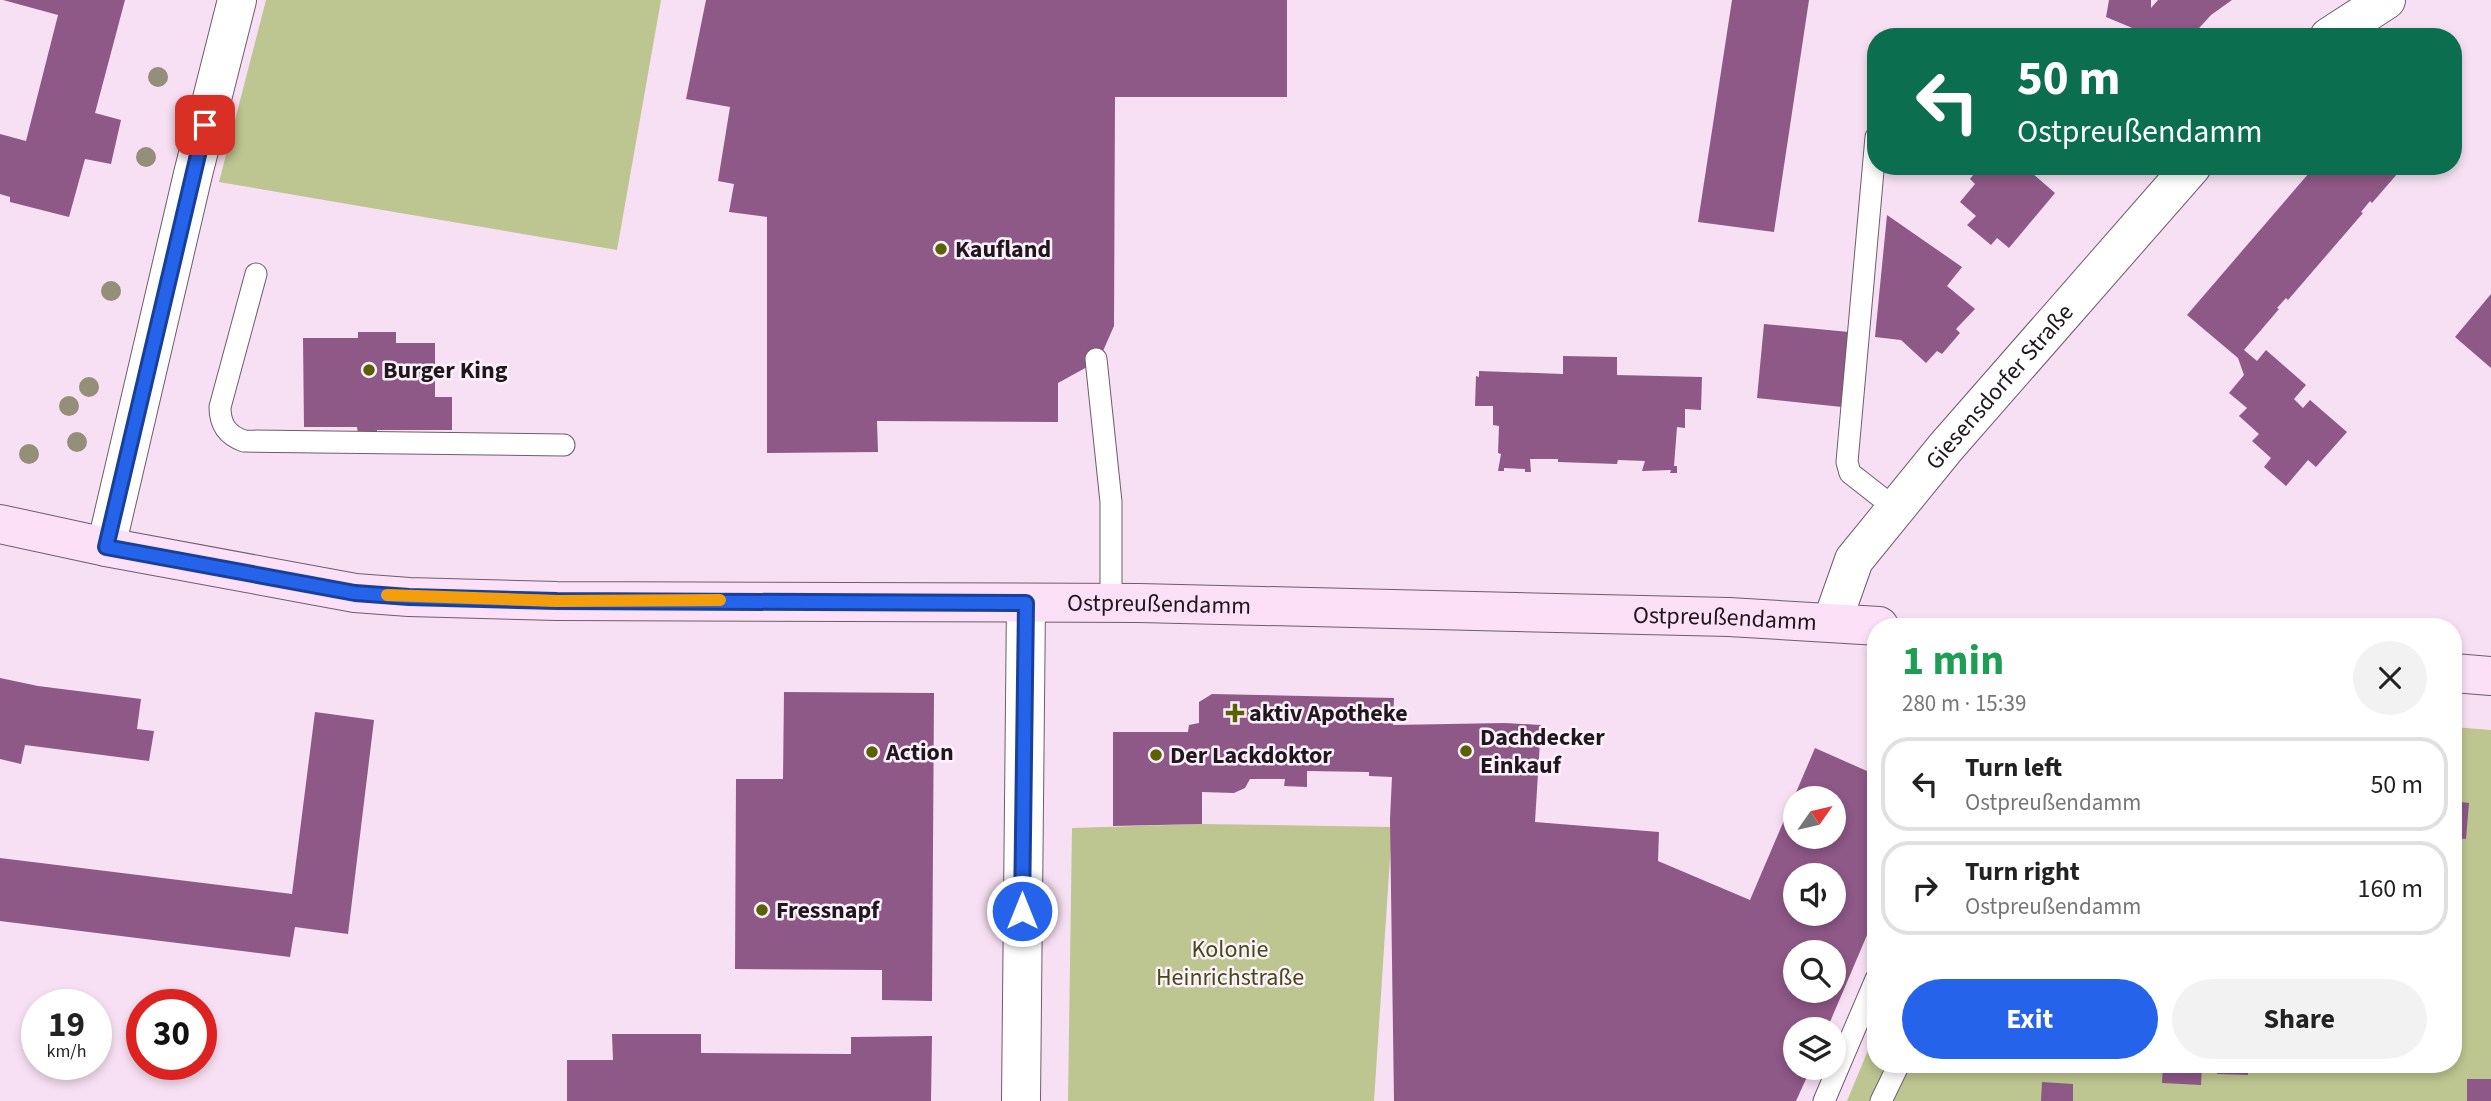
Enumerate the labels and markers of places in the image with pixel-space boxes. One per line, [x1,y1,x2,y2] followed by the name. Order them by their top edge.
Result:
[175,95,235,155] pin
[955,232,1051,267] place label: Kaufland
[933,241,949,257] marker: Kaufland
[383,353,508,388] place label: Burger King
[361,362,377,378] marker: Burger King
[1249,696,1408,731] place label: aktiv Apotheke
[1227,705,1243,721] marker: aktiv Apotheke
[1480,720,1605,783] place label: Dachdecker Einkauf
[885,735,954,770] place label: Action
[1170,738,1332,773] place label: Der Lackdoktor
[1458,743,1474,759] marker: Dachdecker Einkauf
[864,744,880,760] marker: Action
[1148,747,1164,763] marker: Der Lackdoktor
[776,893,880,928] place label: Fressnapf
[754,902,770,918] marker: Fressnapf

